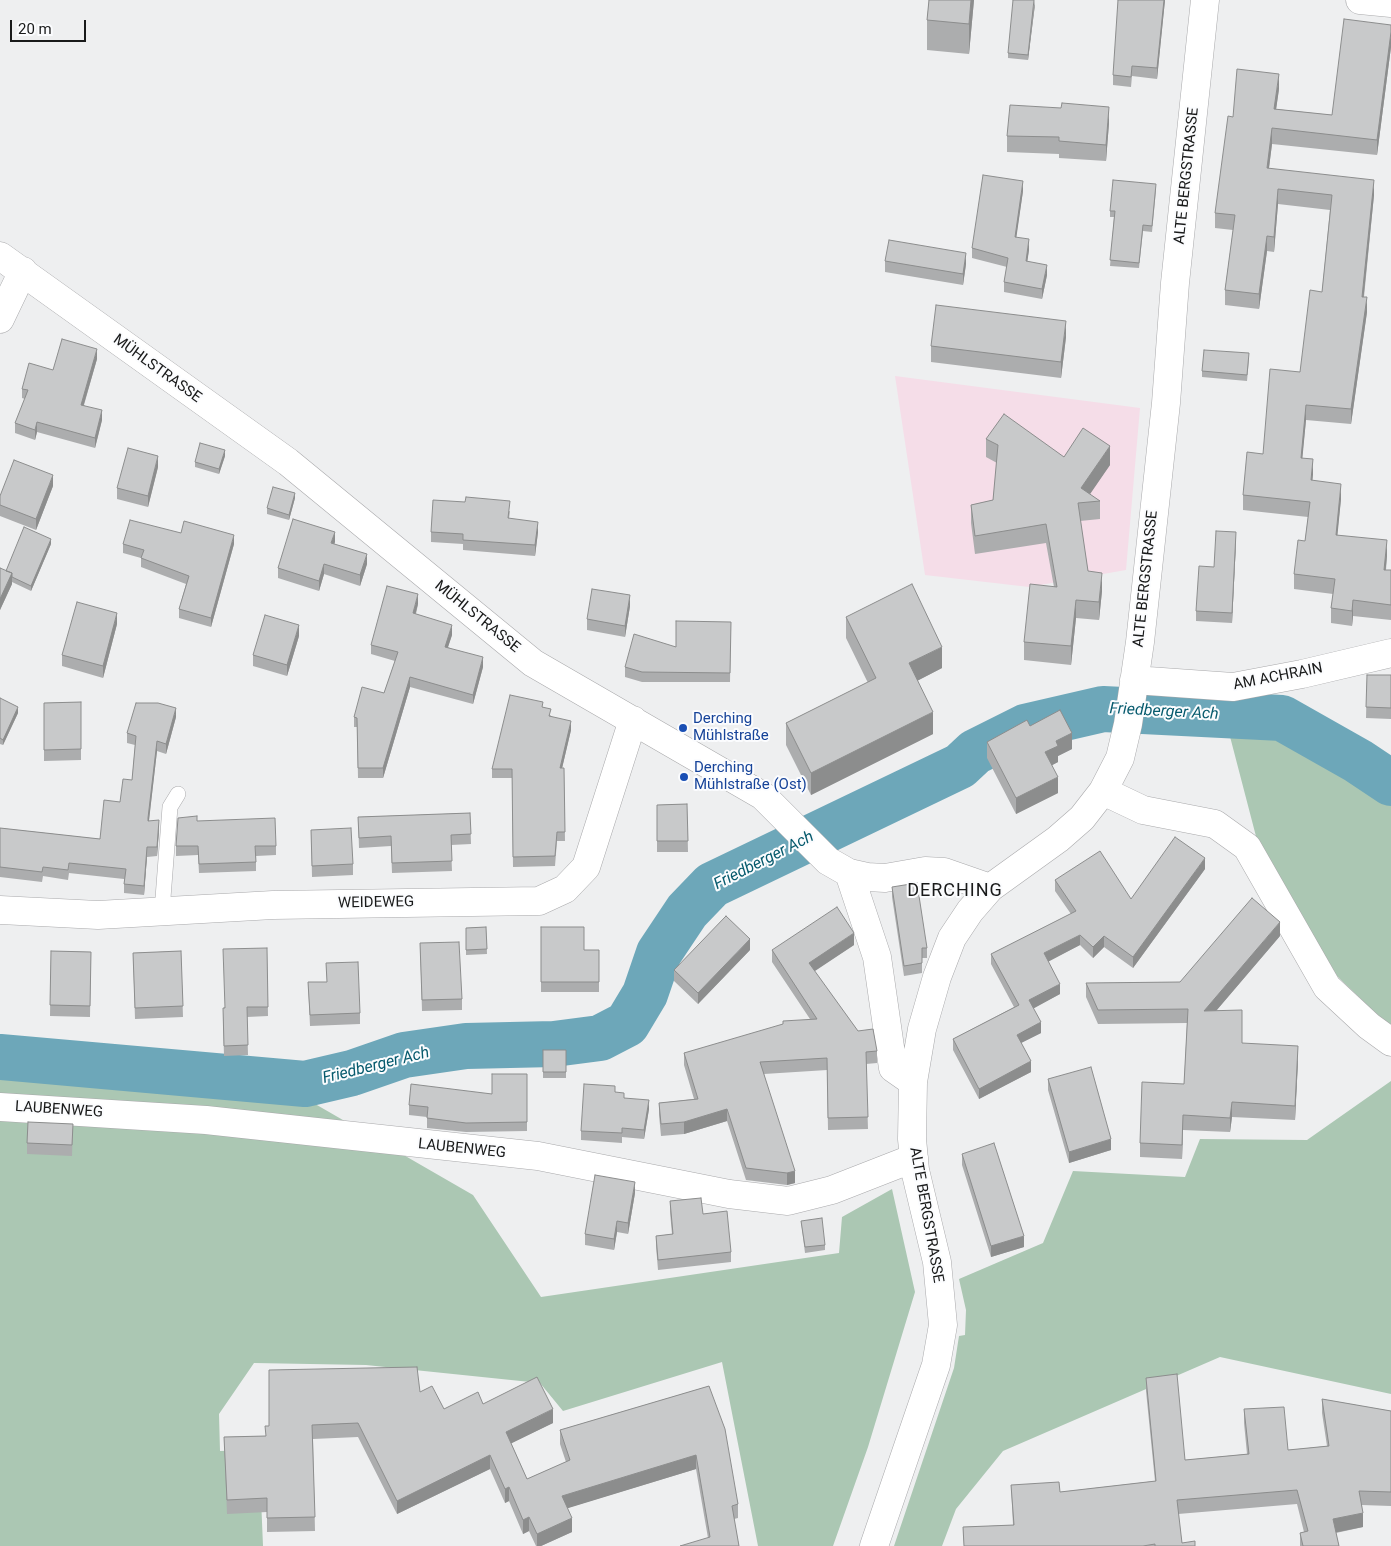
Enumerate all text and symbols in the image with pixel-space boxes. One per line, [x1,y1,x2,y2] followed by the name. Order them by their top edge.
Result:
[12,10,89,42] scale bar
[18,20,52,38] text: 20 m
[1171,107,1203,245] street label: ALTE BERGSTRASSE
[109,331,205,407] street label: MÜHLSTRASSE
[1130,510,1162,648] street label: ALTE BERGSTRASSE
[431,577,523,657] street label: MÜHLSTRASSE
[1232,660,1324,694] street label: AM ACHRAIN
[1109,700,1219,724] water label: Friedberger Ach
[693,710,769,745] place label: Derching Mühlstraße
[677,722,689,734] marker: Derching Mühlstraße
[694,759,807,794] place label: Derching Mühlstraße (Ost)
[678,771,690,783] marker: Derching Mühlstraße (Ost)
[711,828,817,894] water label: Friedberger Ach
[906,880,1004,902] district label: DERCHING
[338,893,414,913] street label: WEIDEWEG
[321,1043,431,1089] water label: Friedberger Ach
[14,1098,104,1122] street label: LAUBENWEG
[417,1135,507,1163] street label: LAUBENWEG
[905,1146,947,1284] street label: ALTE BERGSTRASSE

